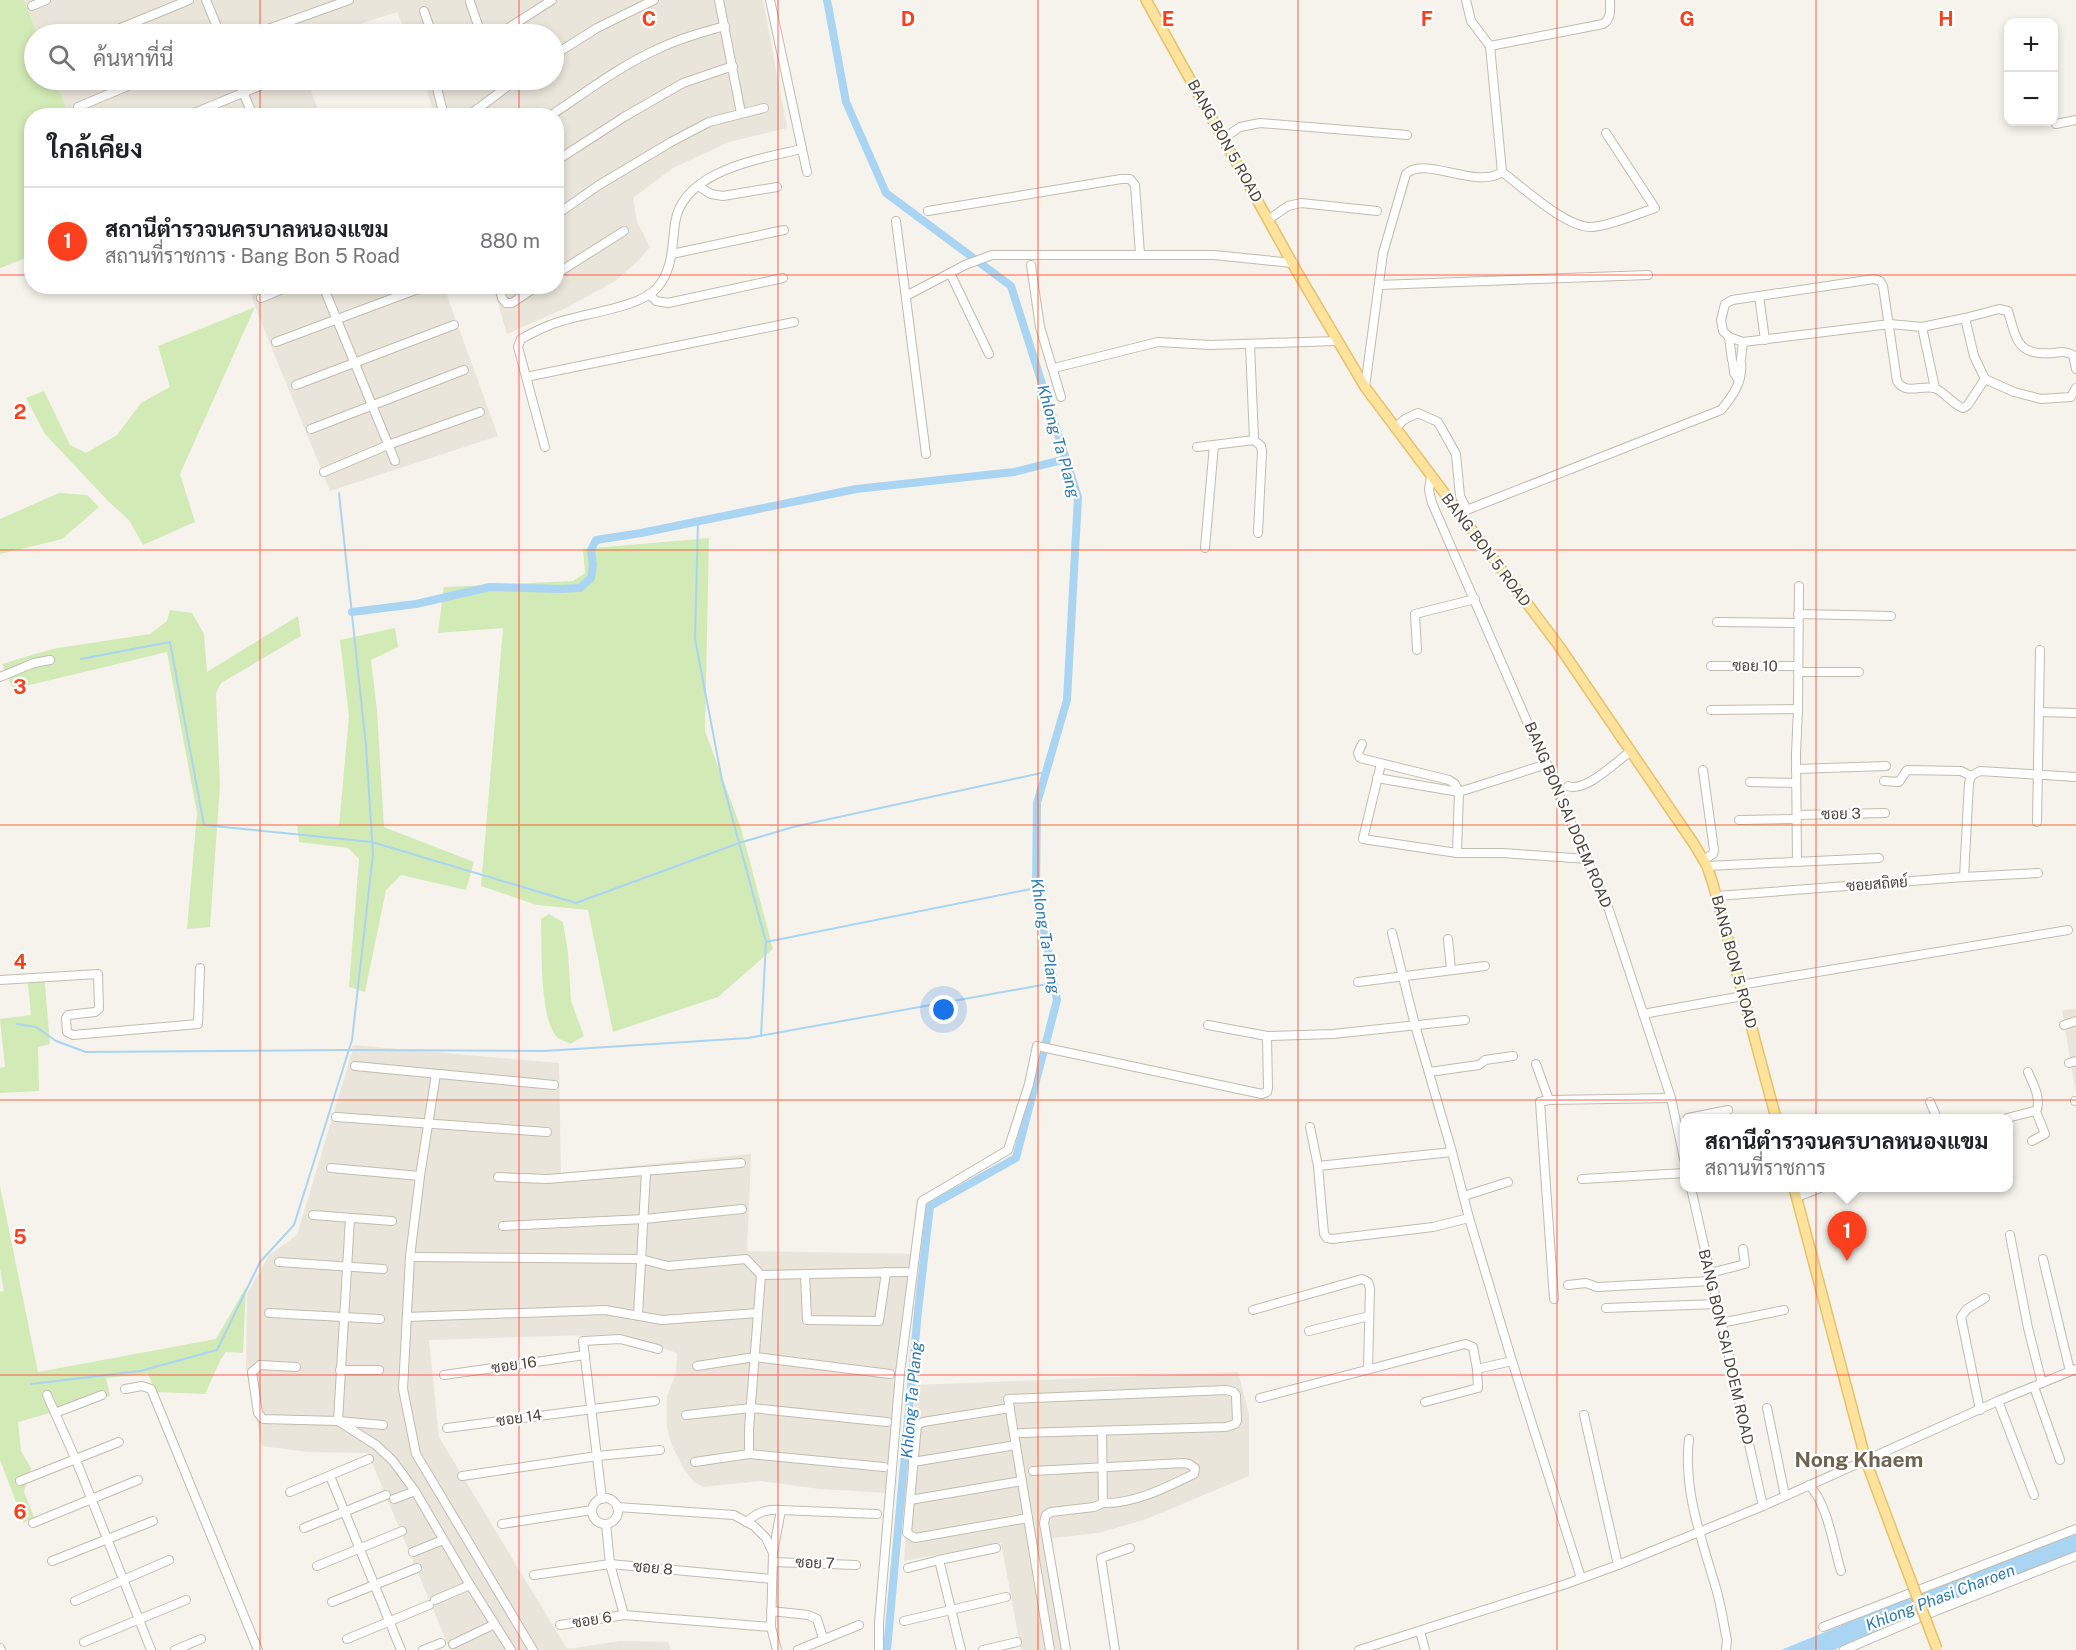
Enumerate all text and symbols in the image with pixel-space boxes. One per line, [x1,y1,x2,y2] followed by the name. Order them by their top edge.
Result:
[642,7,656,31] text: C
[901,7,915,31] text: D
[1162,7,1174,31] text: E
[1421,7,1433,31] text: F
[1679,7,1695,31] text: G
[1938,7,1954,31] text: H
[2004,18,2058,126] map controls
[2004,18,2058,72] button: +
[24,24,564,90] search box
[45,41,78,74] icon: search
[93,45,173,71] text: ค้นหาที่นี่
[2004,72,2058,126] button: −
[1185,77,1266,205] street label: BANG BON 5 ROAD
[48,133,143,164] text: ใกล้เคียง
[105,216,389,242] text: สถานีตำรวจนครบาลหนองแขม
[63,229,72,253] text: 1
[480,229,540,253] text: 880 m
[105,244,400,268] text: สถานที่ราชการ · Bang Bon 5 Road
[1033,382,1084,500] water label: Khlong Ta Plang
[14,400,26,424] text: 2
[1438,490,1535,610] street label: BANG BON 5 ROAD
[1732,657,1778,674] street label: ซอย 10
[13,675,27,699] text: 3
[1522,719,1615,910] street label: BANG BON SAI DOEM ROAD
[1821,805,1861,822] street label: ซอย 3
[1846,872,1908,894] street label: ซอยสถิตย์
[1027,877,1064,996] water label: Khlong Ta Plang
[1708,893,1760,1030] street label: BANG BON 5 ROAD
[13,950,27,974] text: 4
[929,995,958,1024] your location
[1680,1114,2013,1192] popup
[1705,1128,1988,1154] text: สถานีตำรวจนครบาลหนองแขม
[1705,1156,1826,1180] text: สถานที่ราชการ
[1828,1212,1866,1261] pin: 1
[13,1225,27,1249] text: 5
[1696,1247,1757,1446] street label: BANG BON SAI DOEM ROAD
[897,1341,926,1459] water label: Khlong Ta Plang
[490,1353,538,1376] street label: ซอย 16
[495,1406,543,1429] street label: ซอย 14
[1795,1447,1923,1472] district label: Nong Khaem
[13,1500,27,1524] text: 6
[795,1553,835,1572] street label: ซอย 7
[632,1557,674,1578] street label: ซอย 8
[1863,1560,2017,1635] water label: Khlong Phasi Charoen
[571,1608,613,1631] street label: ซอย 6

